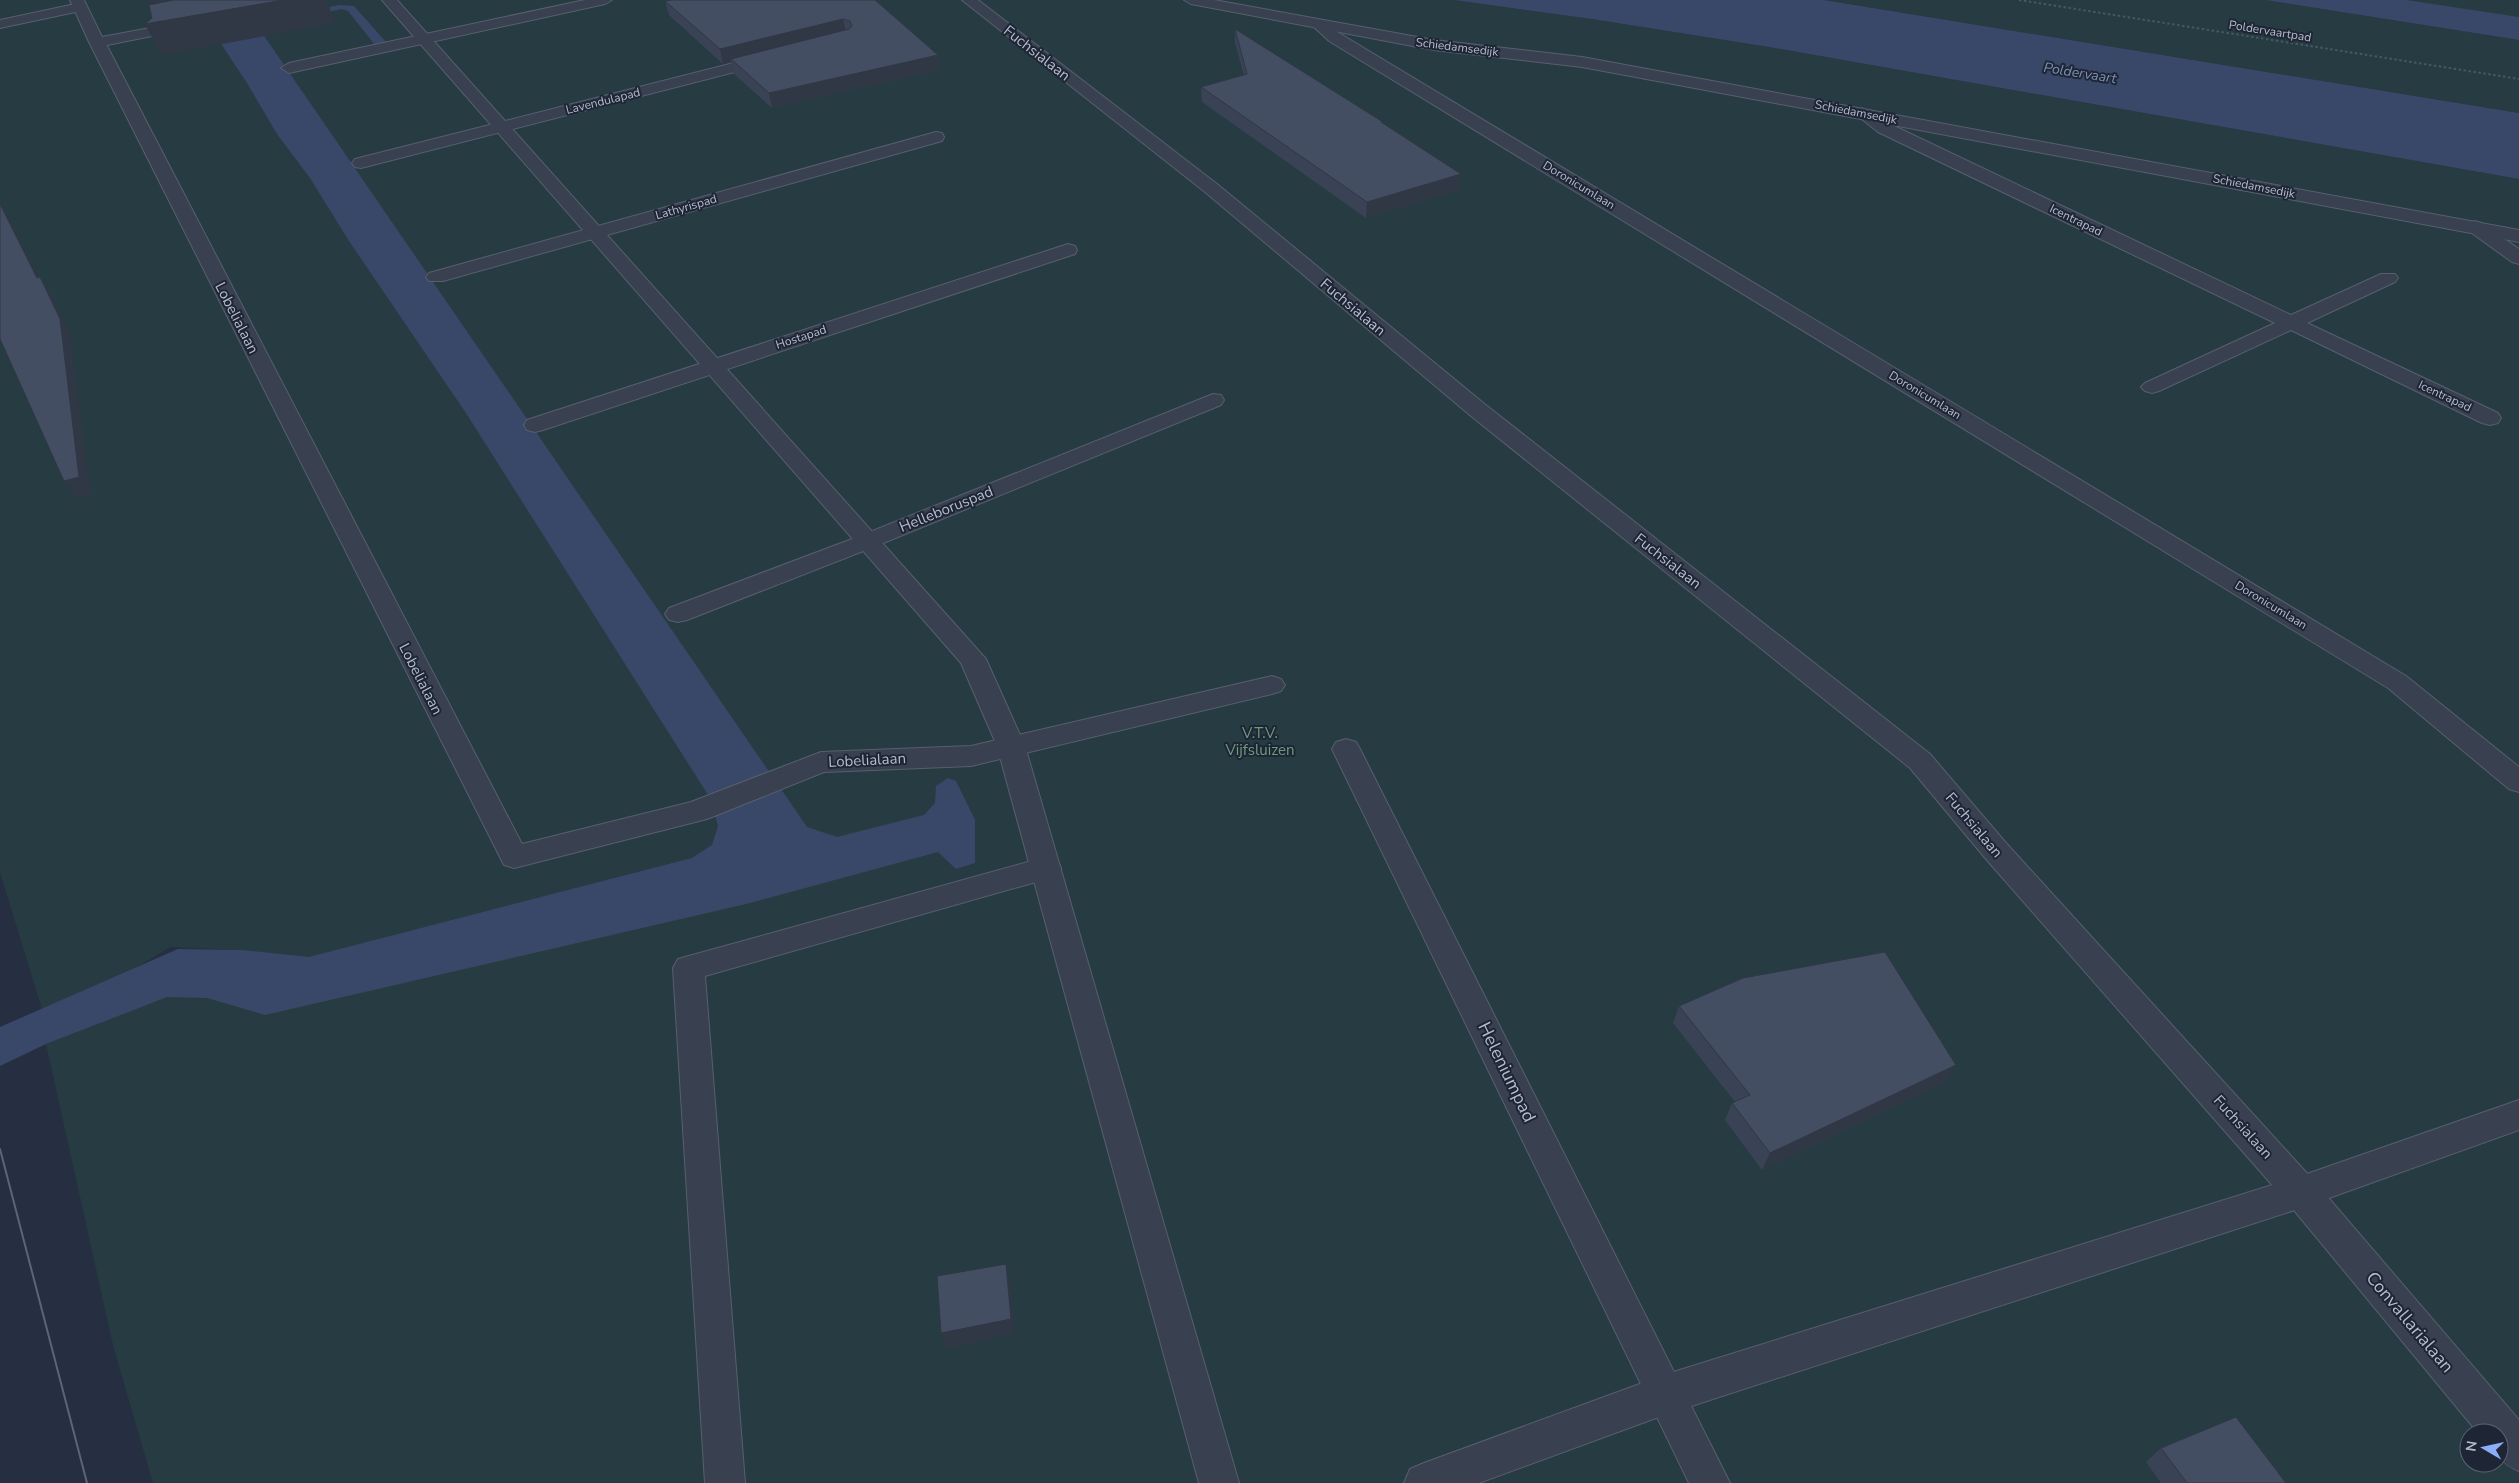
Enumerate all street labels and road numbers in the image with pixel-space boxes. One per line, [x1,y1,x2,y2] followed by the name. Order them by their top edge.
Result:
[2228,17,2312,45] street label: Poldervaartpad
[1000,21,1074,85] street label: Fuchsialaan
[1415,34,1500,60] street label: Schiedamsedijk
[564,84,642,118] street label: Lavendulapad
[1814,96,1899,128] street label: Schiedamsedijk
[1540,157,1618,213] street label: Doronicumlaan
[2212,170,2297,202] street label: Schiedamsedijk
[653,191,719,223] street label: Lathyrispad
[2047,200,2105,240] street label: Icentrapad
[1316,274,1390,340] street label: Fuchsialaan
[210,279,264,357] street label: Lobelialaan
[774,321,828,353] street label: Hostapad
[1886,367,1964,423] street label: Doronicumlaan
[2416,377,2474,415] street label: Icentrapad
[896,481,996,537] street label: Helleboruspad
[1631,529,1705,593] street label: Fuchsialaan
[2232,577,2310,633] street label: Doronicumlaan
[394,640,448,718] street label: Lobelialaan
[828,748,906,772] street label: Lobelialaan
[1941,788,2007,862] street label: Fuchsialaan
[1472,1018,1542,1126] street label: Heleniumpad
[2209,1091,2277,1163] street label: Fuchsialaan
[2361,1266,2459,1378] street label: Convallarialaan

